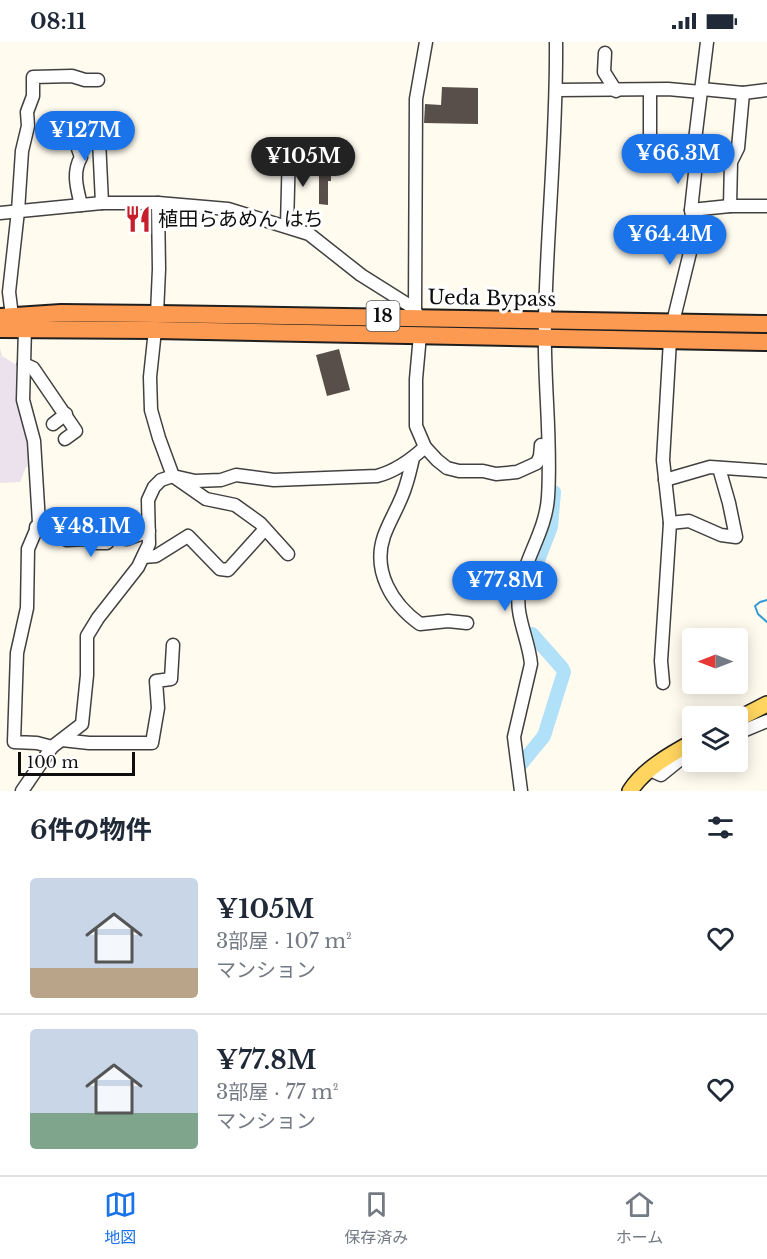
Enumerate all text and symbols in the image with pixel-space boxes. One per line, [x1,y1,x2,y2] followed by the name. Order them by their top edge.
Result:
[30,8,86,35] text: 08:11
[43,111,127,162] pin: ¥127M
[49,118,121,142] text: ¥127M
[629,134,727,185] pin: ¥66.3M
[261,137,345,188] pin: ¥105M
[636,141,720,165] text: ¥66.3M
[265,144,341,168] text: ¥105M
[123,204,153,234] restaurant icon: 植田らあめん はち
[158,207,324,231] place label: 植田らあめん はち
[621,215,719,266] pin: ¥64.4M
[627,222,713,246] text: ¥64.4M
[428,285,556,311] street label: Ueda Bypass
[366,301,400,331] road number: 18
[42,507,140,558] pin: ¥48.1M
[51,514,131,538] text: ¥48.1M
[456,561,554,612] pin: ¥77.8M
[466,568,544,592] text: ¥77.8M
[682,628,748,694] north arrow
[682,628,748,772] map controls
[682,706,748,772] button: layers
[18,749,135,776] scale bar
[27,752,79,772] text: 100 m
[704,811,737,844] icon: filters
[30,814,152,846] text: 6件の物件
[216,893,314,925] text: ¥105M
[78,902,150,974] icon: home
[704,922,737,955] icon: heart
[216,929,352,953] text: 3部屋 · 107 m²
[216,958,316,982] text: マンション
[216,1044,317,1076] text: ¥77.8M
[78,1053,150,1125] icon: home
[704,1073,737,1106] icon: heart
[216,1080,338,1104] text: 3部屋 · 77 m²
[216,1109,316,1133] text: マンション
[104,1188,137,1248] tab: 地図
[344,1188,408,1248] tab: 保存済み
[616,1188,663,1248] tab: ホーム

